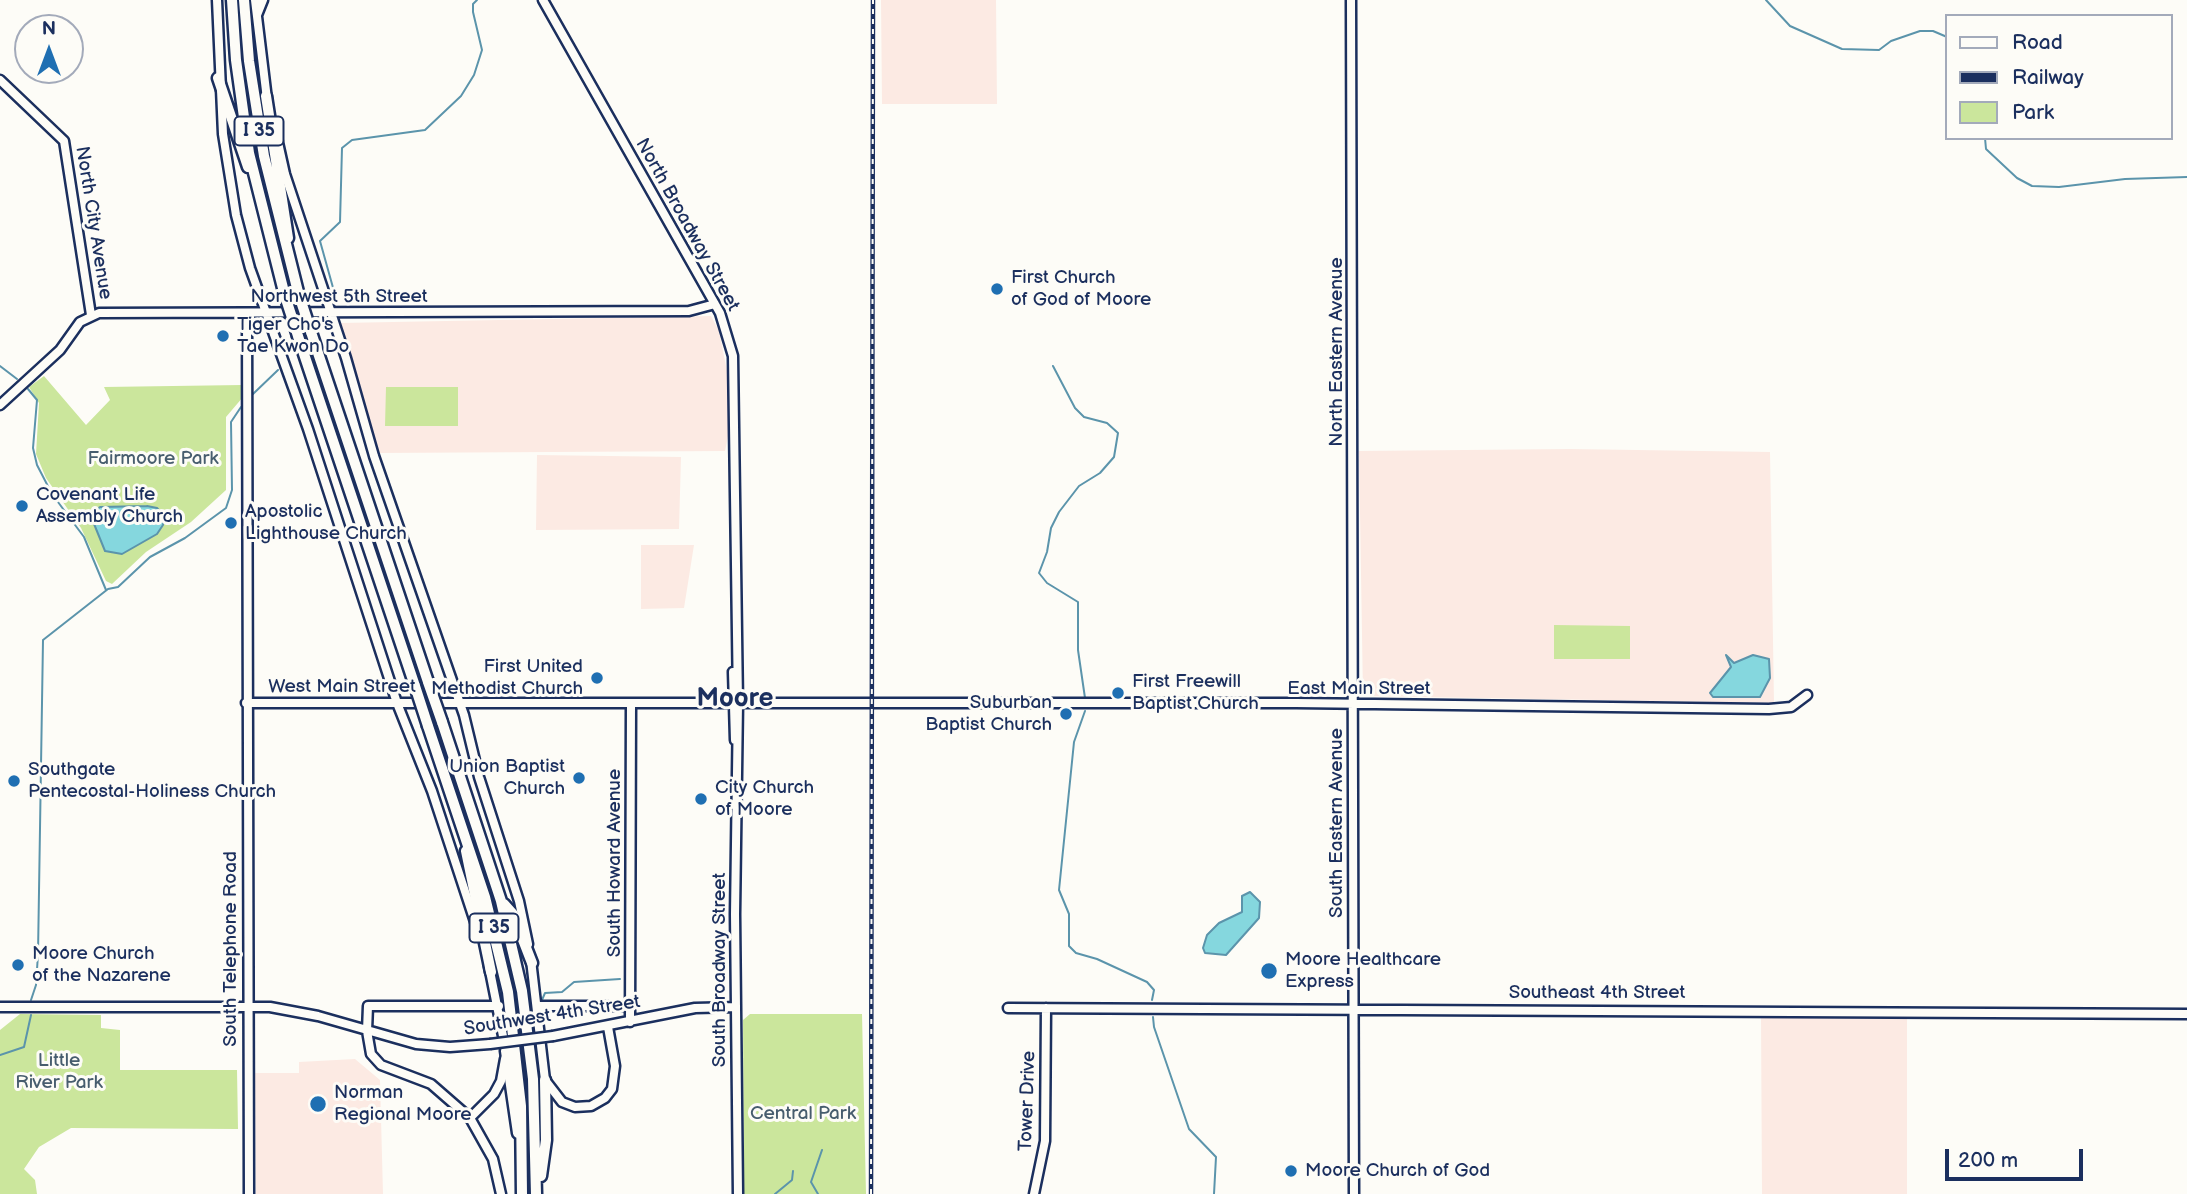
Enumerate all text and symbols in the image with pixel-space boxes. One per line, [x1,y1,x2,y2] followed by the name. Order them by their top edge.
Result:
[14,14,84,84] north arrow
[1946,14,2173,140] legend
[42,18,56,41] text: N
[2012,30,2063,55] text: Road
[2012,65,2084,90] text: Railway
[2012,100,2054,125] text: Park
[234,116,284,146] road number: I 35
[630,135,744,315] street label: North Broadway Street
[70,145,116,301] street label: North City Avenue
[1326,257,1348,447] street label: North Eastern Avenue
[1011,267,1151,311] place label: First Church of God of Moore
[989,281,1005,297] marker: First Church of God of Moore
[250,286,428,308] street label: Northwest 5th Street
[237,314,349,358] place label: Tiger Cho's Tae Kwon Do
[215,328,231,344] marker: Tiger Cho's Tae Kwon Do
[87,448,219,470] park label: Fairmoore Park
[36,484,183,528] place label: Covenant Life Assembly Church
[14,498,30,514] marker: Covenant Life Assembly Church
[245,501,407,545] place label: Apostolic Lighthouse Church
[223,515,239,531] marker: Apostolic Lighthouse Church
[431,656,583,700] place label: First United Methodist Church
[589,670,605,686] marker: First United Methodist Church
[1132,671,1259,715] place label: First Freewill Baptist Church
[268,676,416,698] street label: West Main Street
[1287,678,1431,700] street label: East Main Street
[697,683,773,715] district label: Moore
[1110,685,1126,701] marker: First Freewill Baptist Church
[925,692,1052,736] place label: Suburban Baptist Church
[1058,706,1074,722] marker: Suburban Baptist Church
[1326,728,1348,918] street label: South Eastern Avenue
[449,756,565,800] place label: Union Baptist Church
[28,759,276,803] place label: Southgate Pentecostal-Holiness Church
[604,769,626,957] street label: South Howard Avenue
[571,770,587,786] marker: Union Baptist Church
[6,773,22,789] marker: Southgate Pentecostal-Holiness Church
[715,777,814,821] place label: City Church of Moore
[693,791,709,807] marker: City Church of Moore
[220,851,242,1047] street label: South Telephone Road
[709,873,731,1067] street label: South Broadway Street
[470,914,518,943] road number: I 35
[32,943,171,987] place label: Moore Church of the Nazarene
[1285,949,1441,993] place label: Moore Healthcare Express
[10,957,26,973] marker: Moore Church of the Nazarene
[1259,961,1279,981] marker: Moore Healthcare Express
[1509,982,1685,1004] street label: Southeast 4th Street
[462,991,642,1041] street label: Southwest 4th Street
[15,1050,103,1094] park label: Little River Park
[1015,1050,1041,1152] street label: Tower Drive
[334,1082,472,1126] place label: Norman Regional Moore
[308,1094,328,1114] marker: Norman Regional Moore
[750,1103,856,1125] park label: Central Park
[1949,1134,2087,1178] scale bar
[1958,1148,2018,1173] text: 200 m
[1305,1160,1490,1182] place label: Moore Church of God
[1283,1163,1299,1179] marker: Moore Church of God

